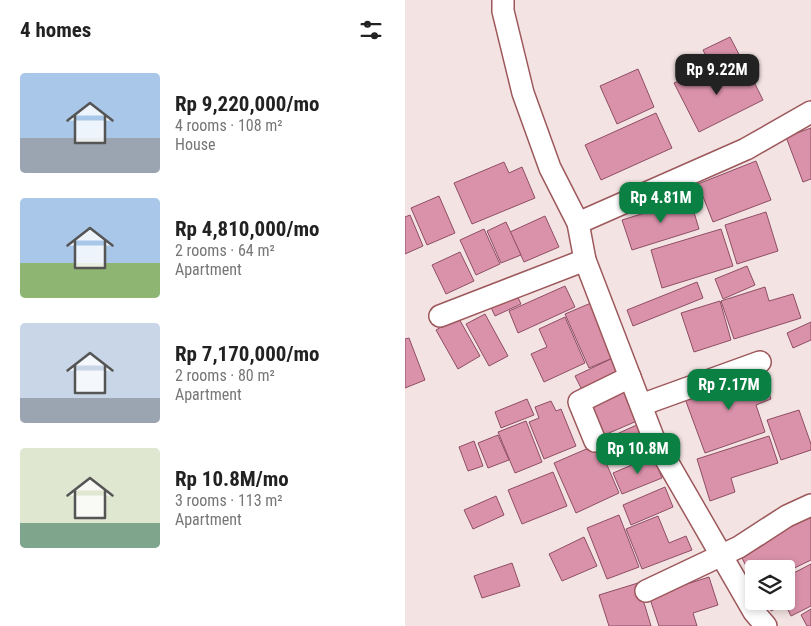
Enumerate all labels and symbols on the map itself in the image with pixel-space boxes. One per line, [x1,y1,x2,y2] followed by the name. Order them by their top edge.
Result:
[665,54,769,96] pin: Rp 9.22M
[609,182,713,224] pin: Rp 4.81M
[677,368,781,411] pin: Rp 7.17M
[586,432,690,475] pin: Rp 10.8M

